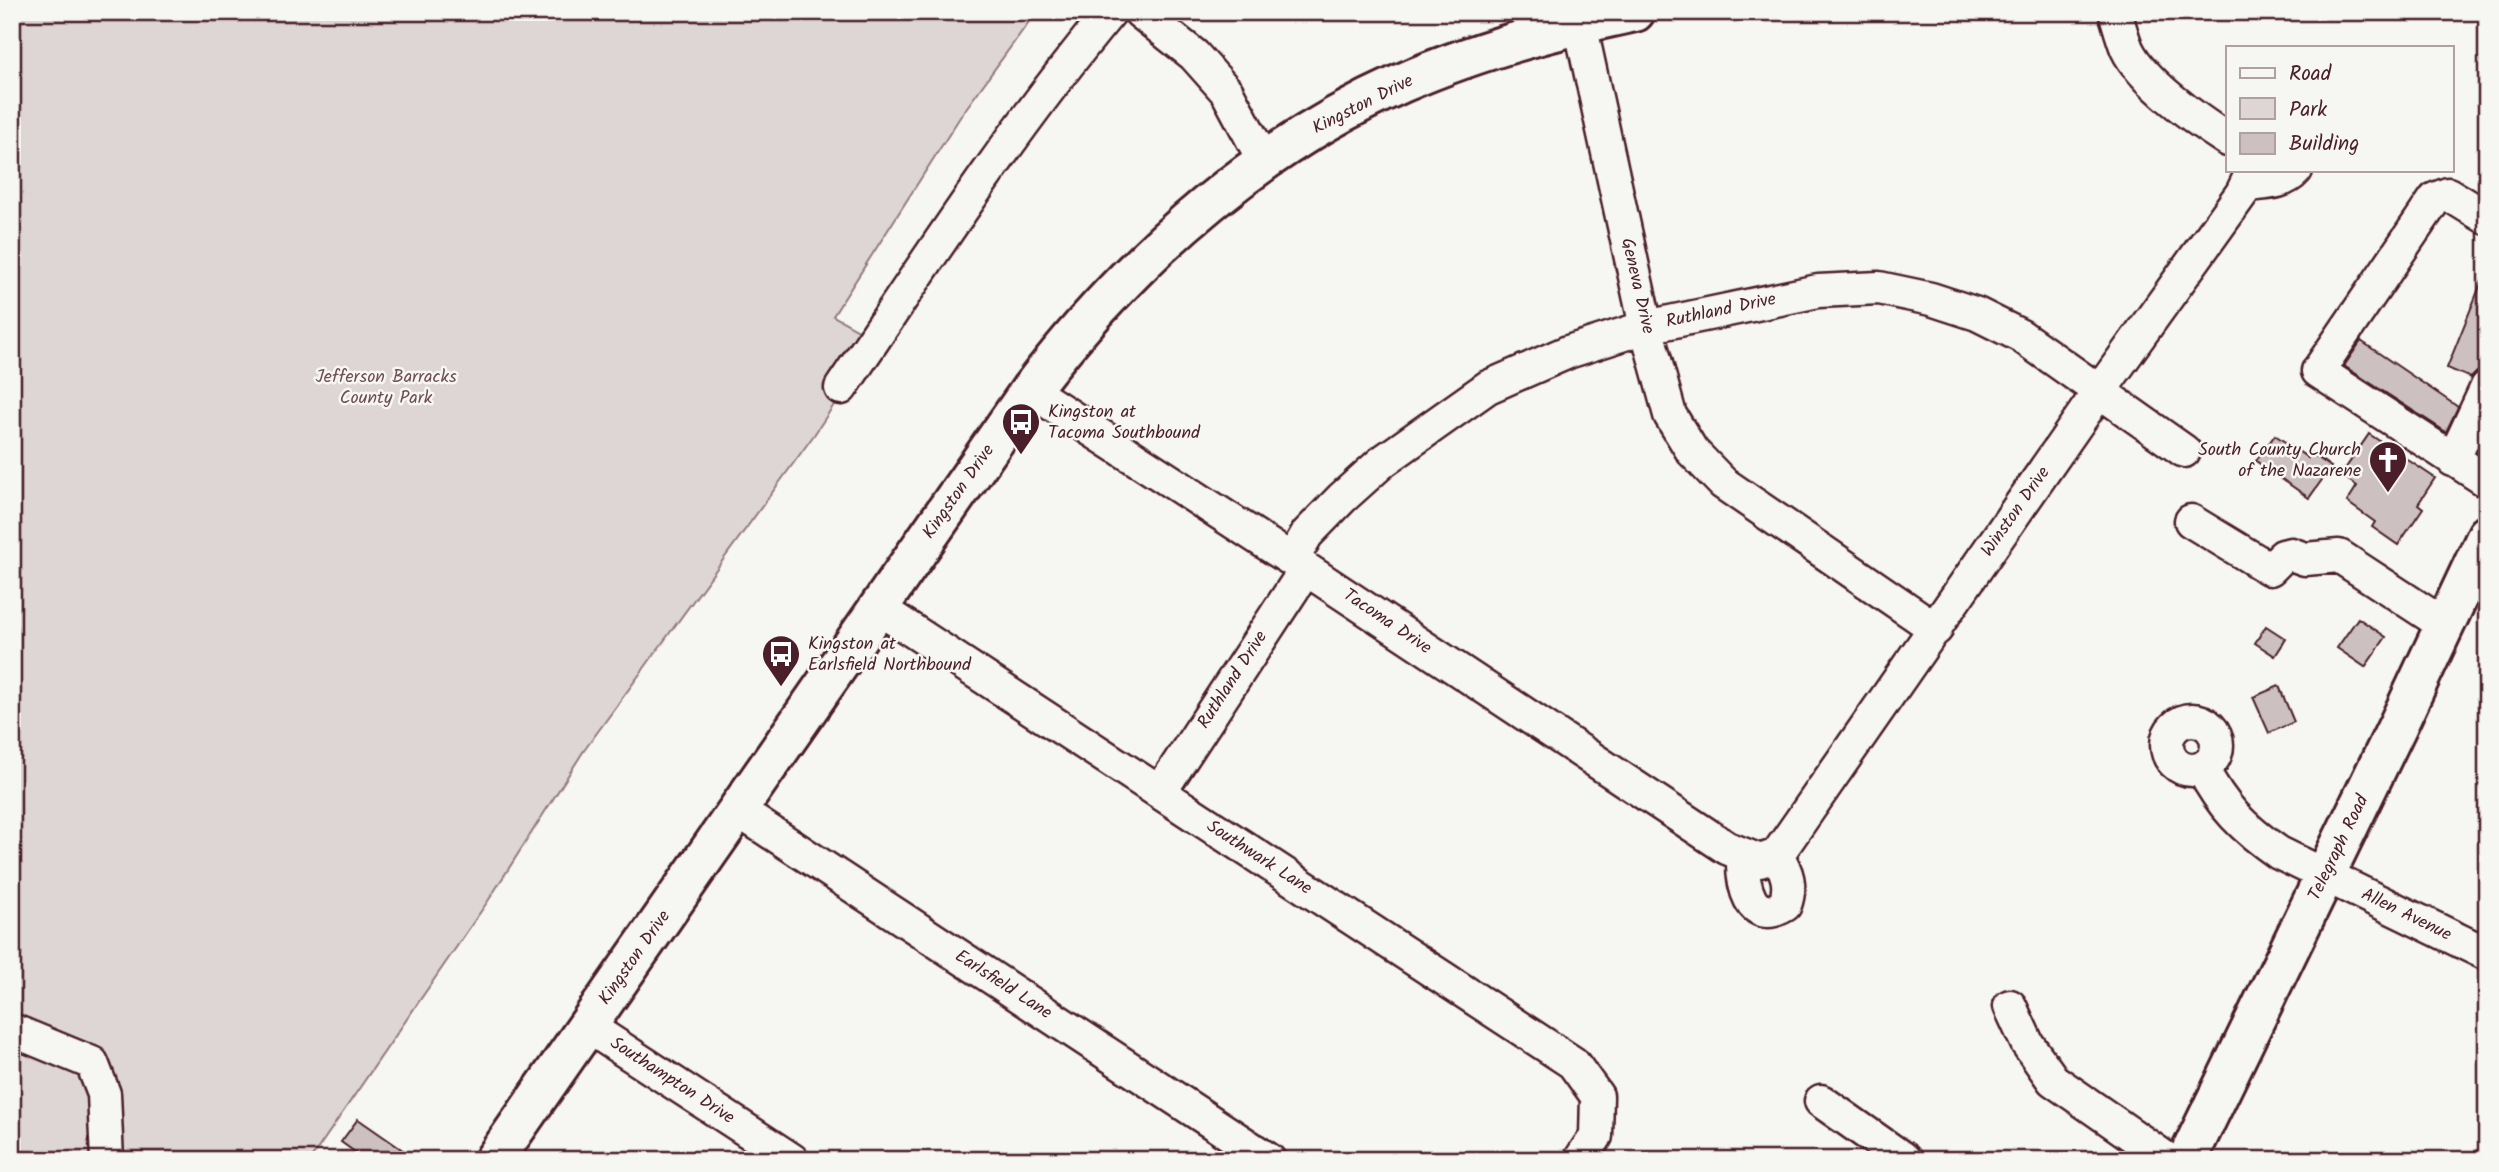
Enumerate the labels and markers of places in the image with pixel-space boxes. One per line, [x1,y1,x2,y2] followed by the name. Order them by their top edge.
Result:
[1048,398,1201,448] place label: Kingston at Tacoma Southbound
[1000,401,1042,456] bus stop icon: Kingston at Tacoma Southbound
[2198,436,2361,486] place label: South County Church of the Nazarene
[2367,439,2409,494] church icon: South County Church of the Nazarene
[808,630,972,680] place label: Kingston at Earlsfield Northbound
[760,633,802,688] bus stop icon: Kingston at Earlsfield Northbound

